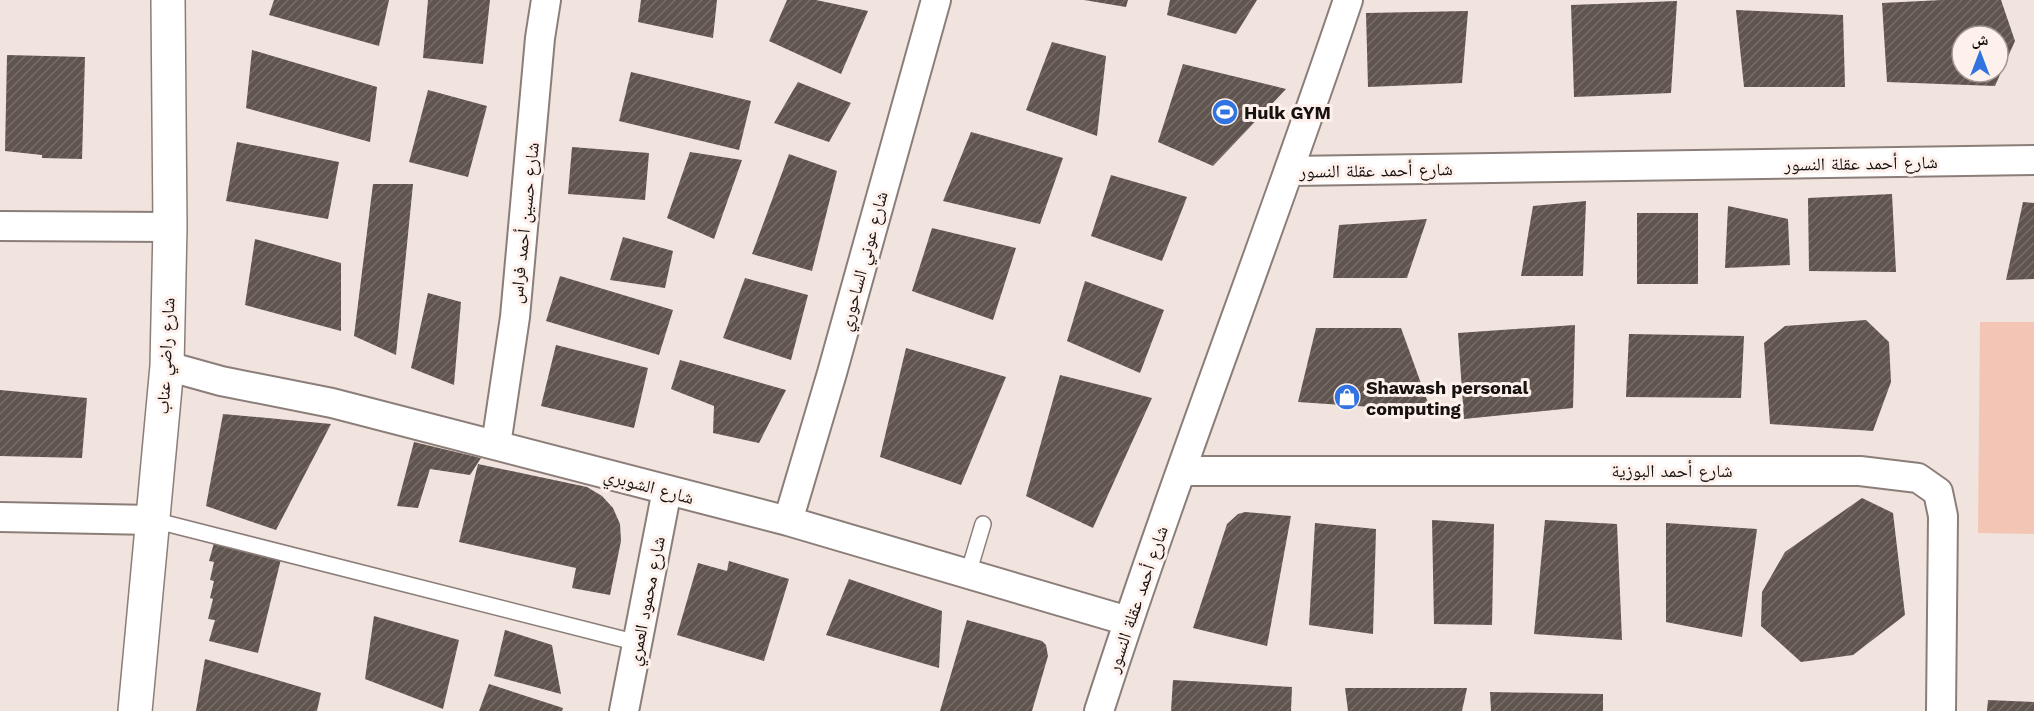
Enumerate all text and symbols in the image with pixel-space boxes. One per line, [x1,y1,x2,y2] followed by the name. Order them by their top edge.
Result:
[1950,24,2010,84] north arrow
[1972,30,1989,49] text: ش
[1210,97,1240,127] sports icon: Hulk GYM
[1244,102,1331,123] place label: Hulk GYM
[505,141,544,305] street label: شارع حسين أحمد فراس
[1783,151,1938,176] street label: شارع أحمد عقلة النسور
[1298,158,1453,183] street label: شارع أحمد عقلة النسور
[834,189,896,334] street label: شارع عوني الساحوري
[151,297,183,415] street label: شارع راضي عناب
[1366,377,1528,419] place label: Shawash personal computing
[1332,382,1362,412] shop icon: Shawash personal computing
[1611,460,1733,482] street label: شارع أحمد البوزية
[601,464,696,512] street label: شارع الشوبري
[1102,523,1173,676] street label: شارع أحمد عقلة النسور
[623,535,673,668] street label: شارع محمود العمري

